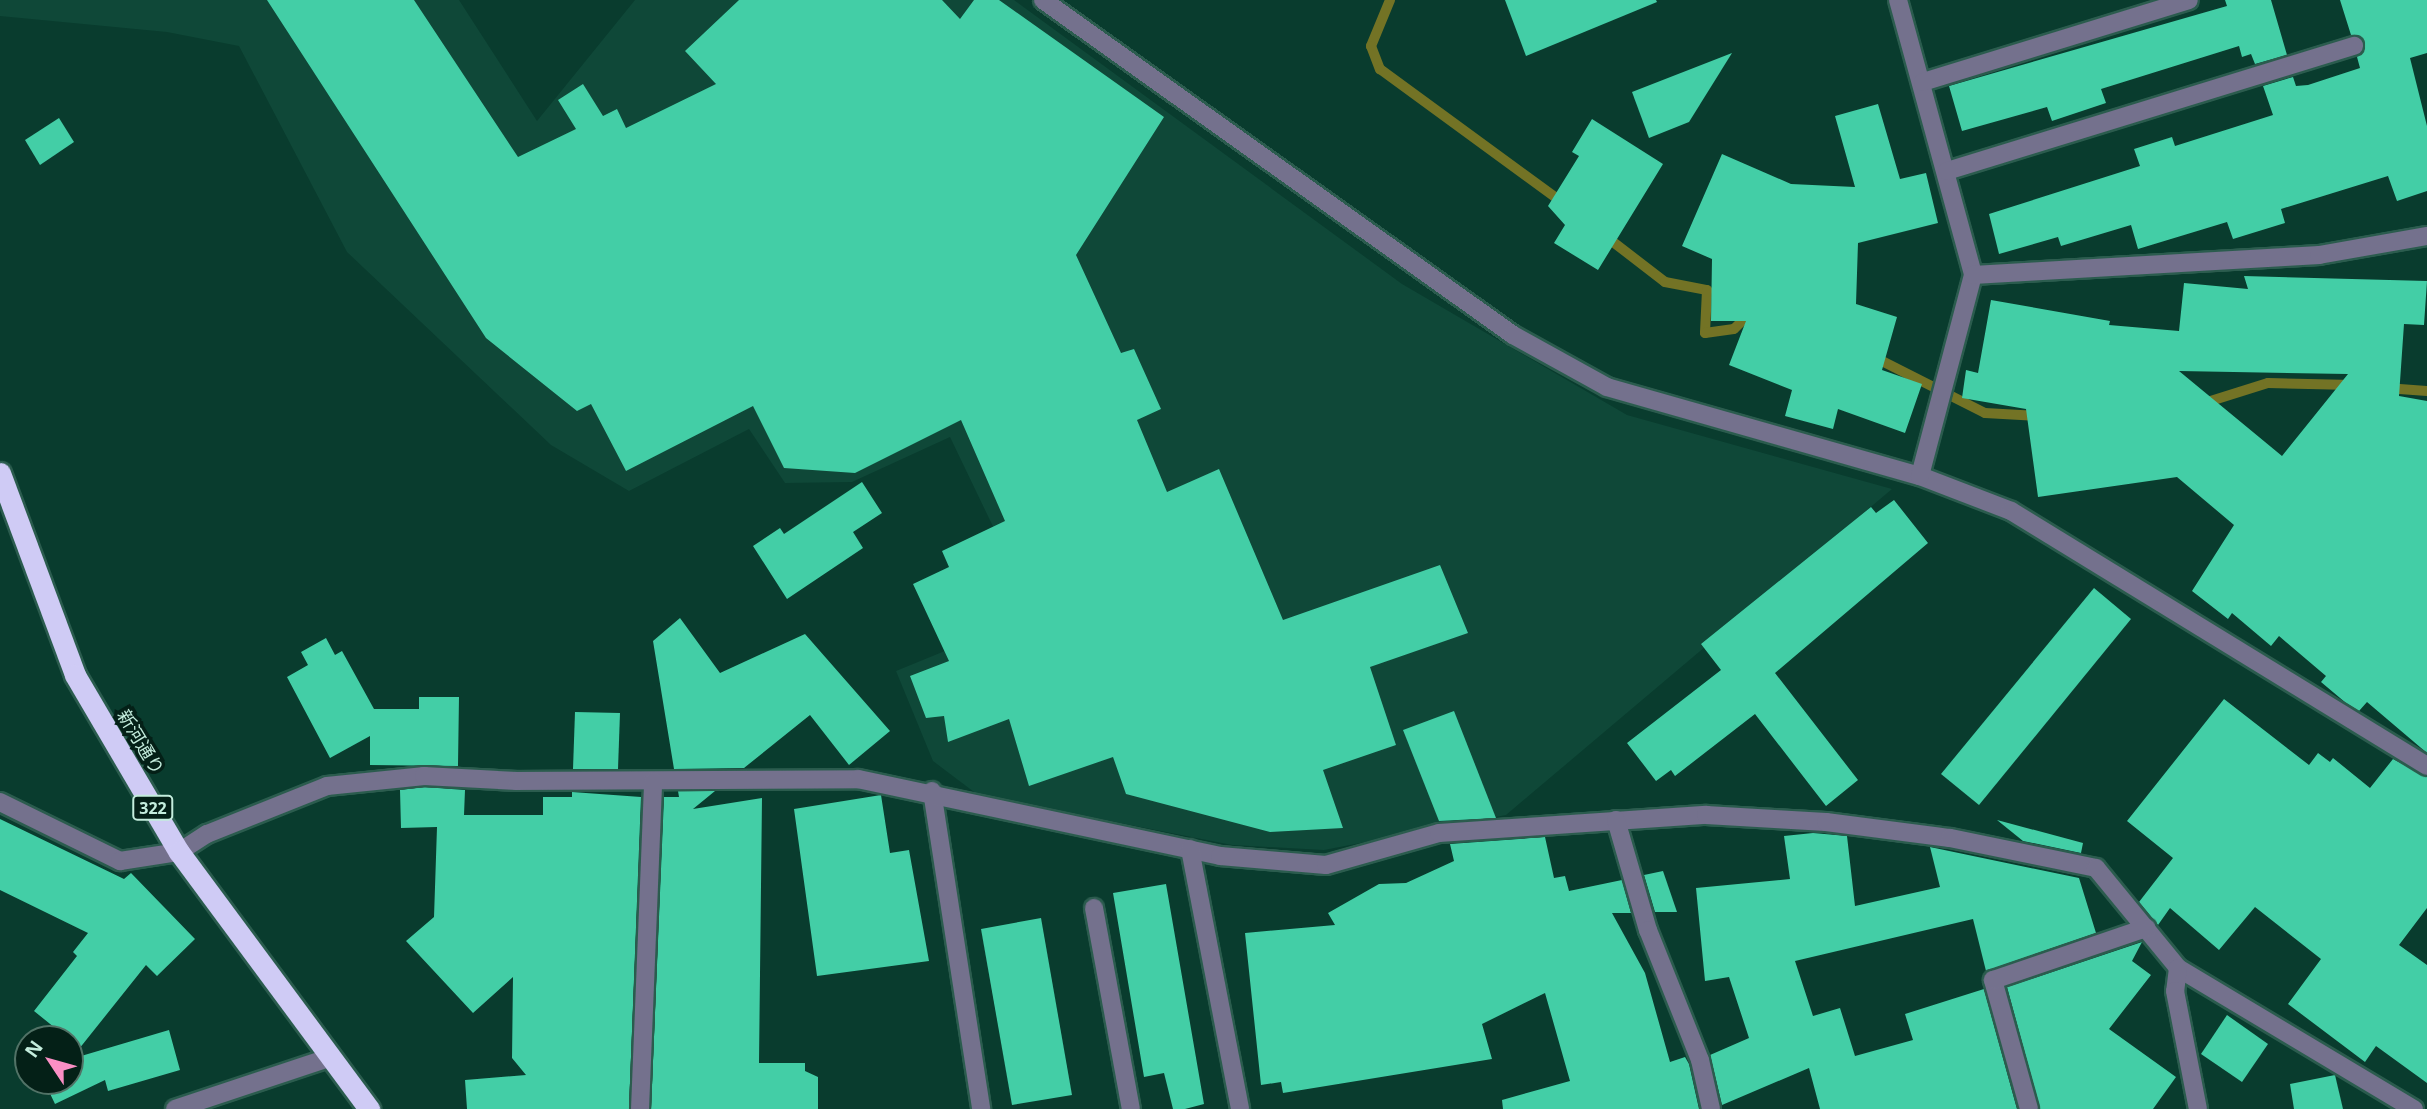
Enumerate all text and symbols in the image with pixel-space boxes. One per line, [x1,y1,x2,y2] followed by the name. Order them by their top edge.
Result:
[113,706,169,778] street label: 新河通り
[132,796,174,820] road number: 322
[14,1025,84,1095] north arrow
[19,1035,49,1063] text: N

